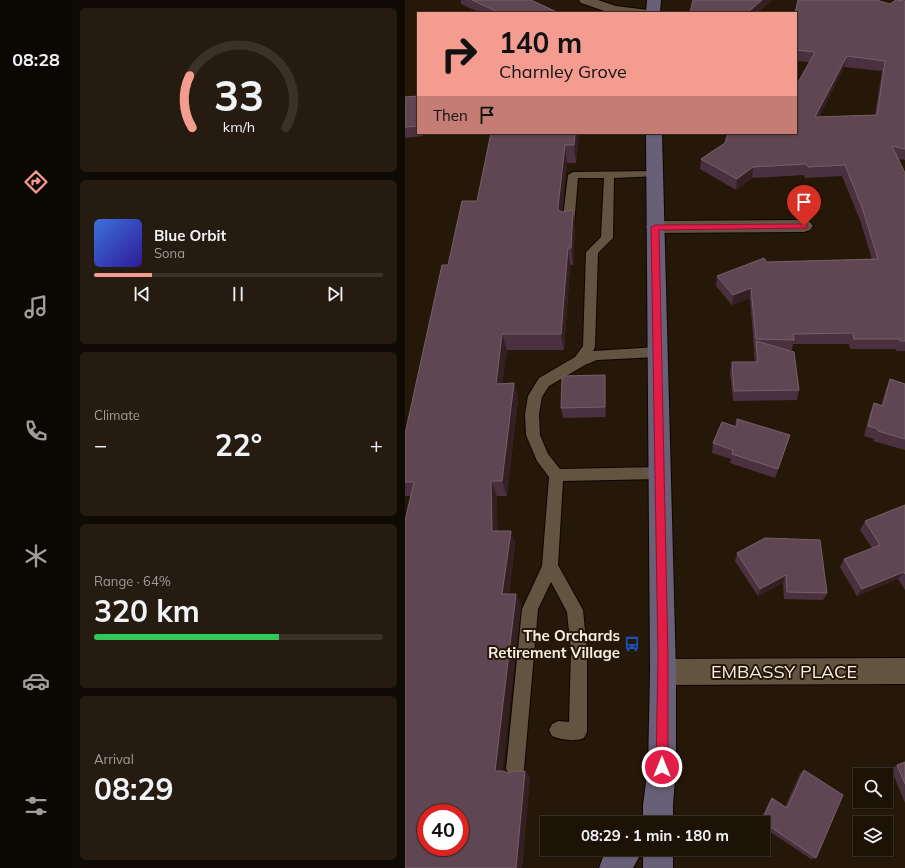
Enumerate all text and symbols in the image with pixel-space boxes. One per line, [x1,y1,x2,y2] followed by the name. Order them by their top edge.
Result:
[499,25,582,60] text: 140 m
[433,28,485,80] icon: right
[12,48,60,71] text: 08:28
[499,60,627,83] text: Charnley Grove
[214,69,263,121] text: 33
[476,104,498,126] icon: arrive
[433,106,468,125] text: Then
[222,118,255,136] text: km/h
[22,168,50,196] icon: directions
[787,185,821,226] pin
[793,191,815,213] icon: arrive
[154,226,226,245] text: Blue Orbit
[154,245,185,261] text: Sona
[131,283,153,305] icon: previous
[227,283,249,305] icon: pause
[324,283,346,305] icon: next
[22,293,50,321] icon: music
[94,407,140,423] text: Climate
[22,417,50,445] icon: phone
[215,426,262,464] text: 22°
[94,431,107,459] text: −
[370,431,383,459] text: +
[22,542,50,570] icon: climate
[94,573,171,589] text: Range · 64%
[94,592,200,630] text: 320 km
[488,626,620,662] place label: The Orchards Retirement Village
[623,635,641,653] bus stop icon: The Orchards Retirement Village
[711,660,857,683] street label: EMBASSY PLACE
[22,667,50,695] icon: car
[641,746,683,788] position arrow
[94,751,134,767] text: Arrival
[853,768,893,856] map controls
[853,768,893,808] button: search
[94,770,173,808] text: 08:29
[22,792,50,820] icon: filters
[417,804,469,856] speed limit sign: 40
[853,816,893,856] button: layers
[581,826,729,845] text: 08:29 · 1 min · 180 m

